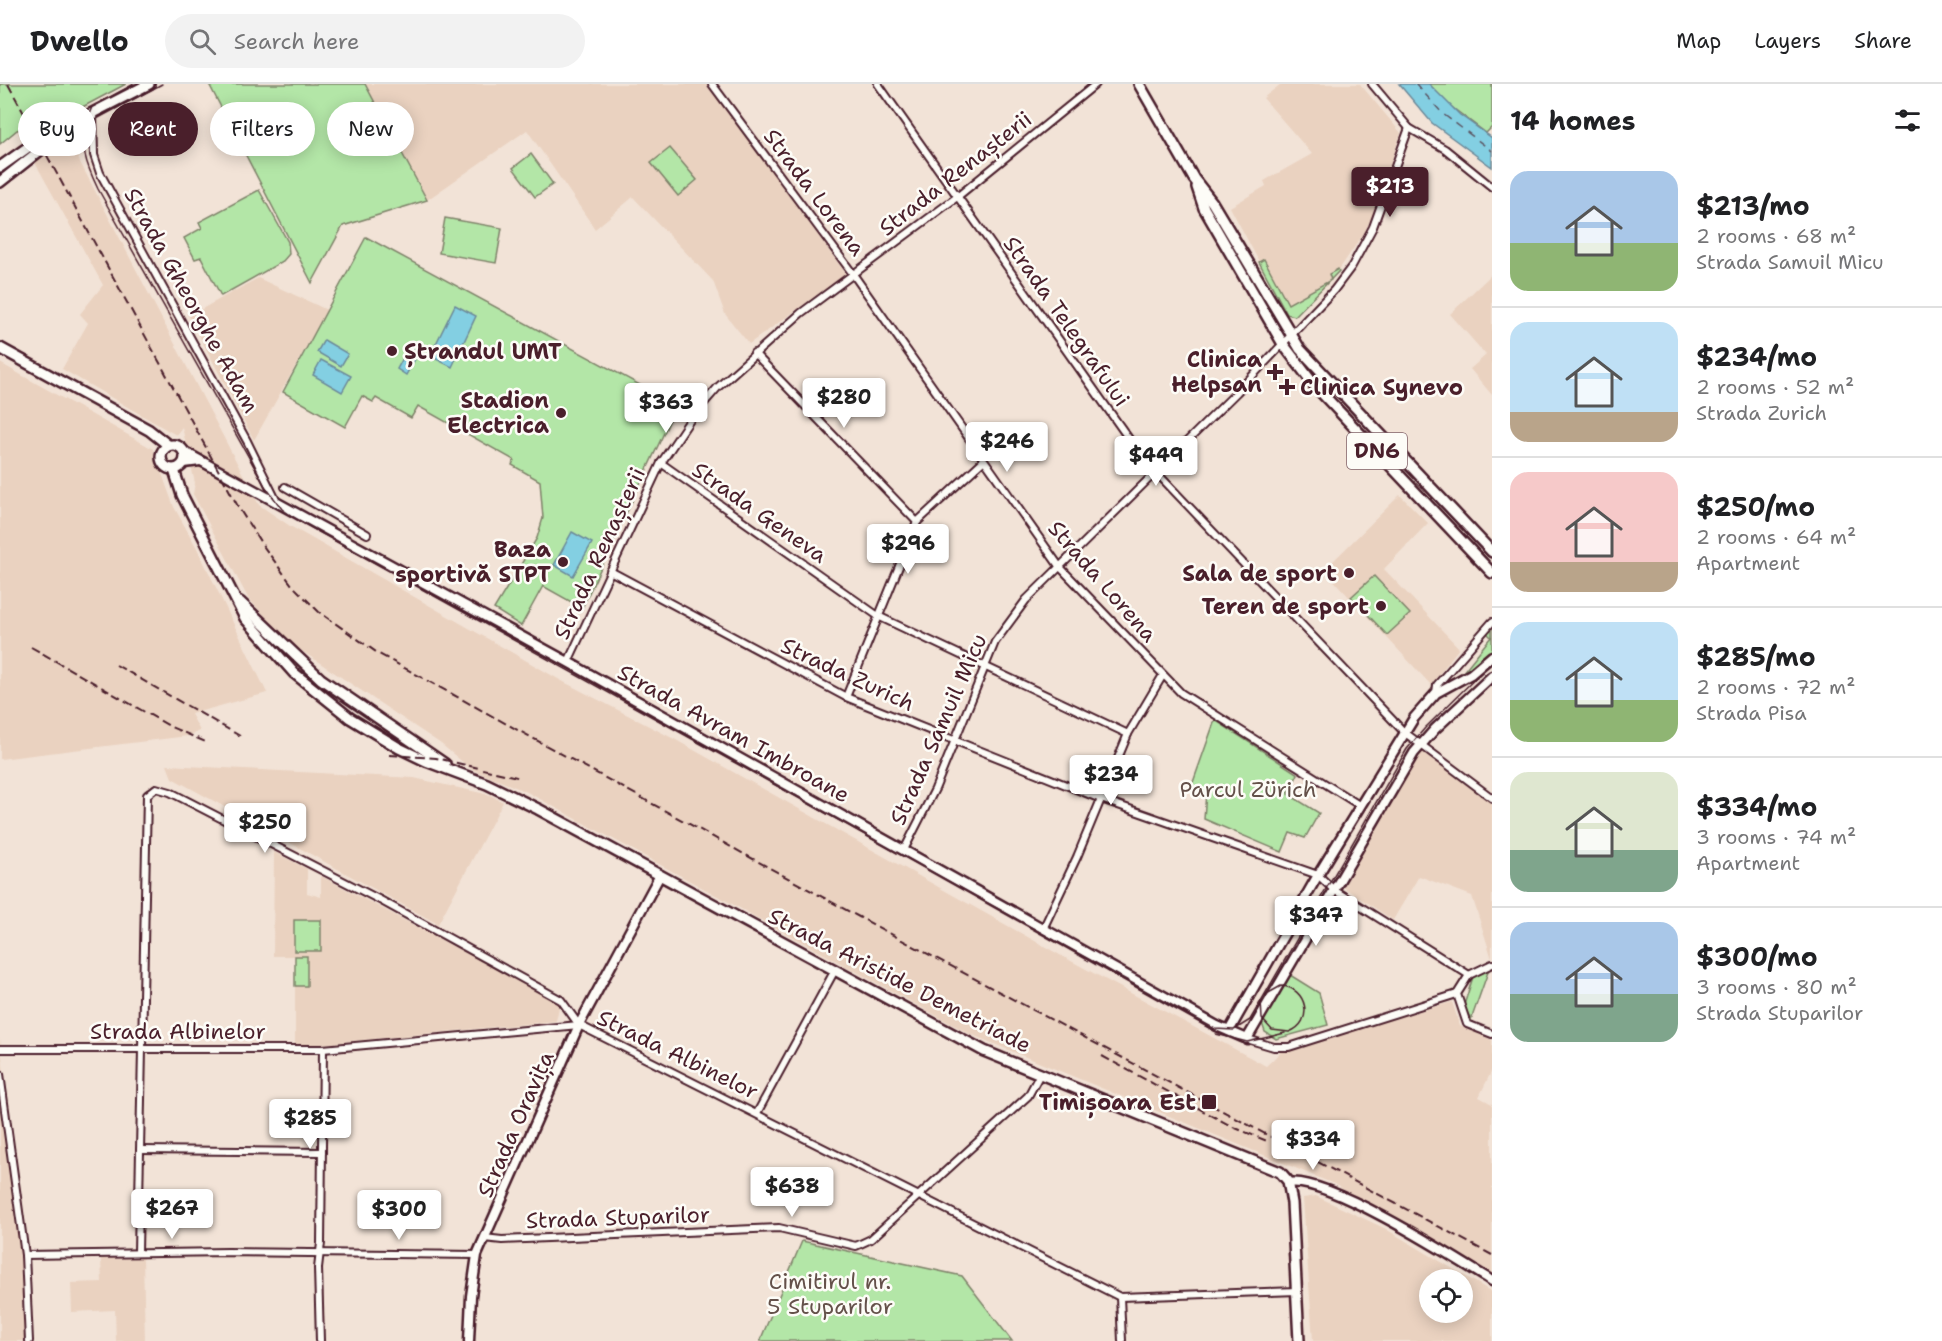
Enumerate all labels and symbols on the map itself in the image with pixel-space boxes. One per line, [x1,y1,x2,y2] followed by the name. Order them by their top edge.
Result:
[873,105,1038,243] street label: Strada Renașterii
[757,123,872,262] street label: Strada Lorena
[1354,167,1426,218] pin: $213
[118,182,266,418] street label: Strada Gheorghe Adam
[997,230,1136,412] street label: Strada Telegrafului
[404,337,562,368] place label: Ștrandul UMT
[385,344,399,358] marker: Ștrandul UMT
[1171,345,1262,399] place label: Clinica Helpsan
[1266,363,1284,381] marker: Clinica Helpsan
[1300,373,1463,402] place label: Clinica Synevo
[808,378,880,429] pin: $280
[1278,378,1296,396] marker: Clinica Synevo
[630,383,702,434] pin: $363
[447,386,549,440] place label: Stadion Electrica
[554,406,568,420] marker: Stadion Electrica
[971,422,1043,473] pin: $246
[1347,433,1407,469] road number: DN6
[1120,436,1192,487] pin: $449
[687,455,833,570] street label: Strada Geneva
[547,463,653,644] street label: Strada Renașterii
[1042,514,1164,648] street label: Strada Lorena
[872,524,944,575] pin: $296
[395,535,551,589] place label: Baza sportivă STPT
[556,555,570,569] marker: Baza sportivă STPT
[1182,559,1337,588] place label: Sala de sport
[1342,566,1356,580] marker: Sala de sport
[1201,592,1369,621] place label: Teren de sport
[1374,599,1388,613] marker: Teren de sport
[883,629,994,829] street label: Strada Samuil Micu
[776,631,919,718] street label: Strada Zurich
[613,658,855,809] street label: Strada Avram Imbroane
[1075,755,1147,806] pin: $234
[1179,775,1317,804] park label: Parcul Zürich
[229,803,301,854] pin: $250
[1280,896,1352,947] pin: $347
[763,901,1036,1060] street label: Strada Aristide Demetriade
[592,1003,763,1106] street label: Strada Albinelor
[90,1017,266,1046] street label: Strada Albinelor
[470,1046,561,1202] street label: Strada Oravița
[1039,1088,1196,1119] place label: Timișoara Est
[1200,1093,1218,1111] marker: Timișoara Est
[274,1099,346,1150] pin: $285
[1277,1120,1349,1171] pin: $334
[756,1167,828,1218] pin: $638
[136,1189,208,1240] pin: $267
[363,1190,435,1241] pin: $300
[525,1200,711,1235] street label: Strada Stuparilor
[767,1267,893,1321] park label: Cimitirul nr. 5 Stuparilor

